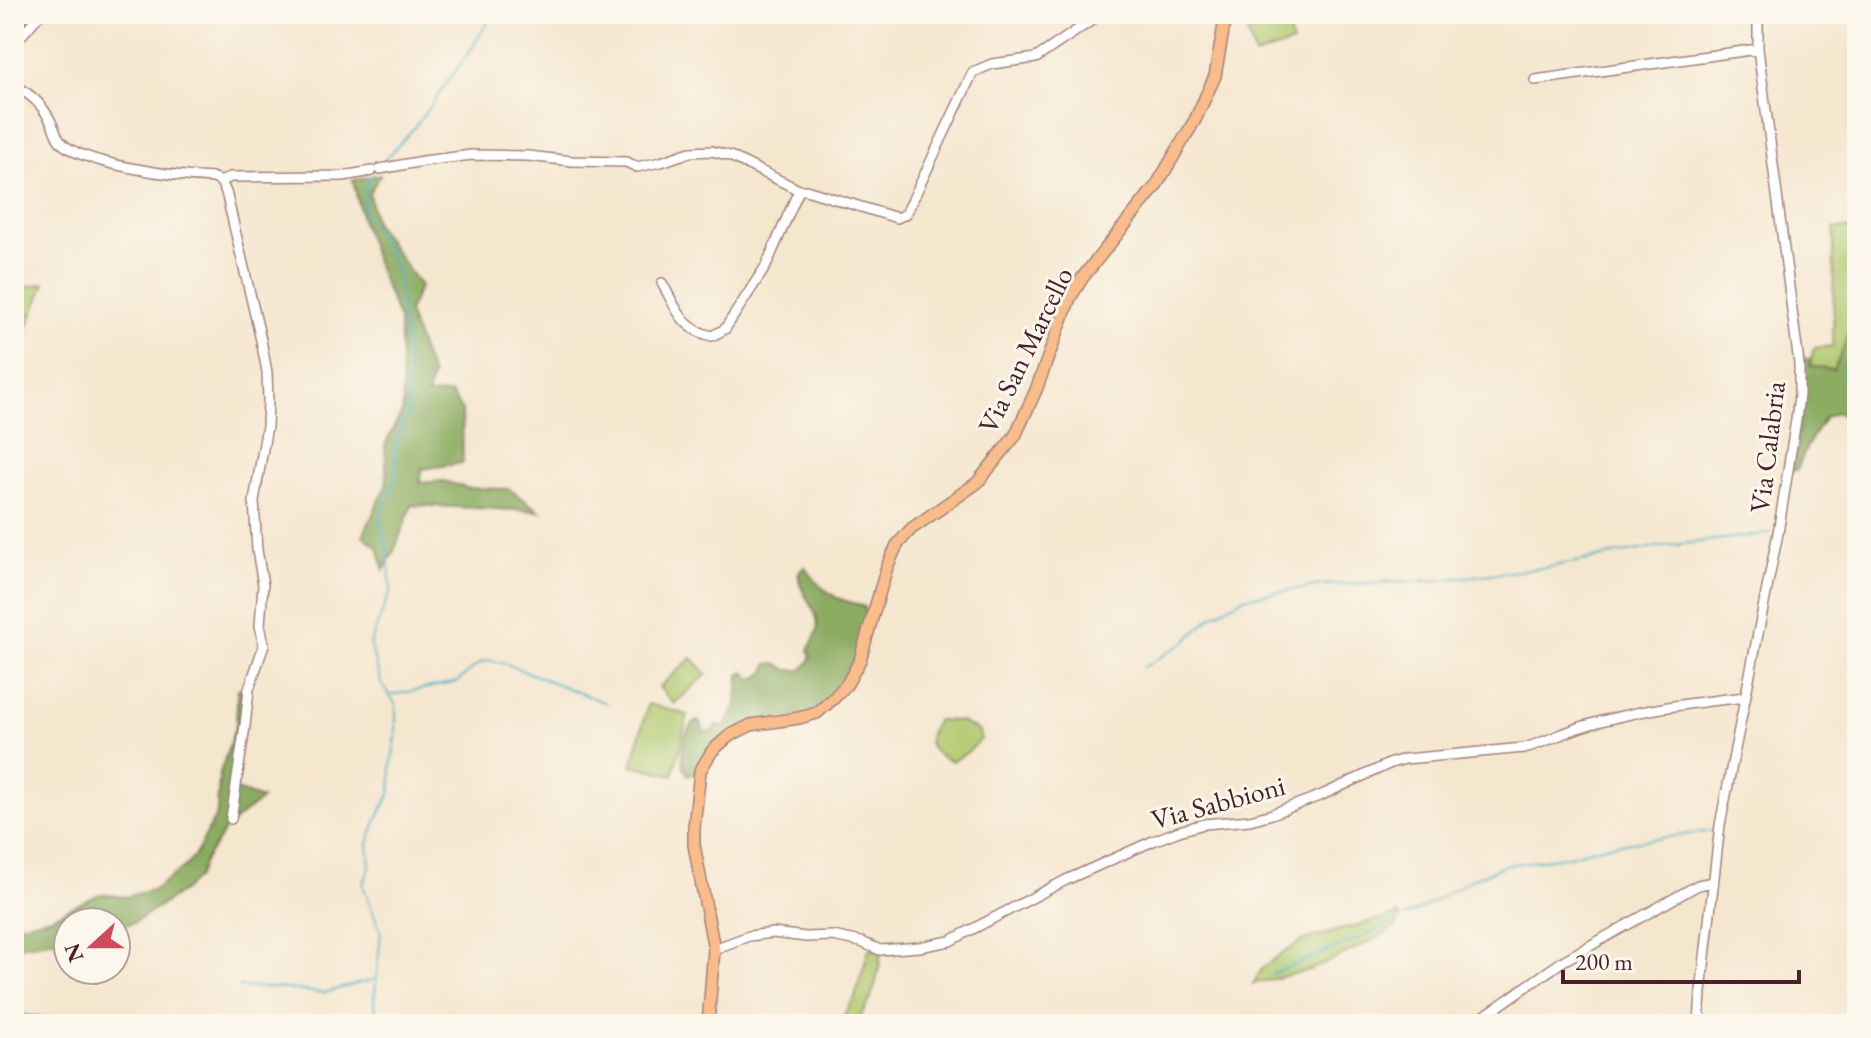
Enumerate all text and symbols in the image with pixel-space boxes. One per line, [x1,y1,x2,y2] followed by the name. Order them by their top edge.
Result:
[969,261,1081,439] street label: Via San Marcello
[1741,378,1793,515] street label: Via Calabria
[1147,767,1289,837] street label: Via Sabbioni
[52,906,132,986] north arrow
[1563,934,1799,984] scale bar
[57,939,91,966] text: N
[1575,946,1633,977] text: 200 m

